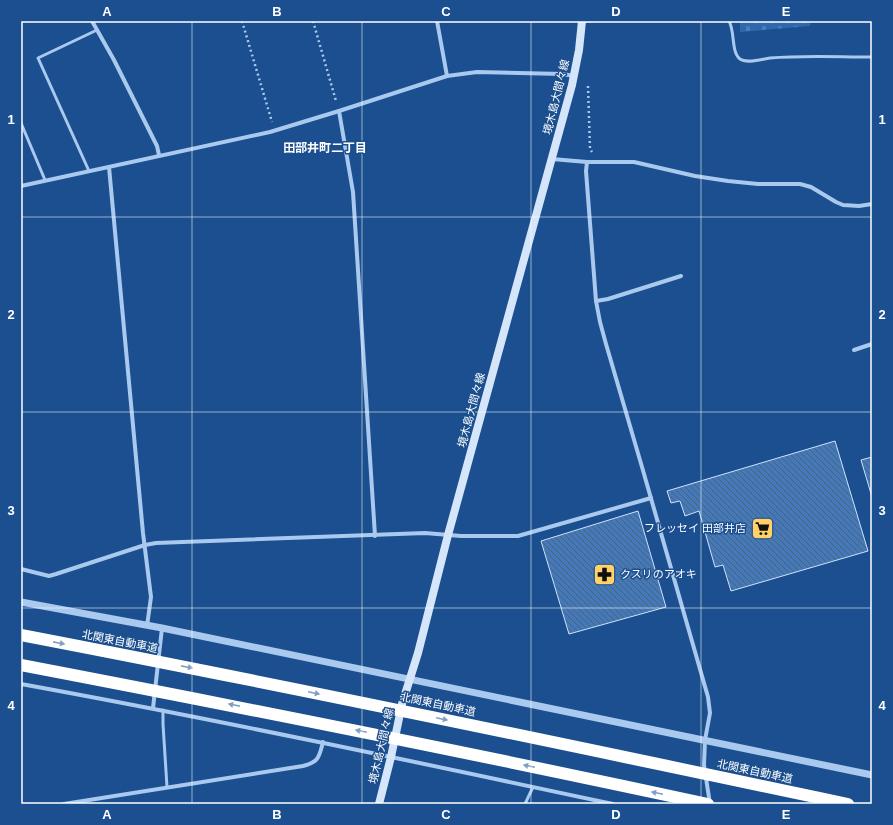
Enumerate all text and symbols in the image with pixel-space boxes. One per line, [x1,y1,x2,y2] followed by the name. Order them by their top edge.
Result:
[102,4,112,19] text: A
[272,4,282,19] text: B
[441,4,451,19] text: C
[611,4,621,19] text: D
[782,4,791,19] text: E
[541,58,571,136] street label: 境木島大間々線
[7,112,15,127] text: 1
[878,112,886,127] text: 1
[283,141,367,155] district label: 田部井町二丁目
[7,307,15,322] text: 2
[878,307,886,322] text: 2
[455,371,487,449] street label: 境木島大間々線
[7,503,15,518] text: 3
[878,503,886,518] text: 3
[749,515,775,541] supermarket icon: フレッセイ 田部井店
[644,522,746,534] place label: フレッセイ 田部井店
[591,561,617,587] pharmacy icon: クスリのアオキ
[620,568,697,580] place label: クスリのアオキ
[81,628,159,654] street label: 北関東自動車道
[53,640,65,646] one-way arrow
[181,665,193,671] one-way arrow
[308,690,321,696] one-way arrow
[399,690,477,718] street label: 北関東自動車道
[7,698,15,713] text: 4
[878,698,886,713] text: 4
[227,702,240,708] one-way arrow
[366,707,396,785] street label: 境木島大間々線
[436,716,448,722] one-way arrow
[355,728,367,734] one-way arrow
[716,757,794,785] street label: 北関東自動車道
[523,762,536,768] one-way arrow
[650,789,663,795] one-way arrow
[102,807,112,822] text: A
[272,807,282,822] text: B
[441,807,451,822] text: C
[611,807,621,822] text: D
[782,807,791,822] text: E

